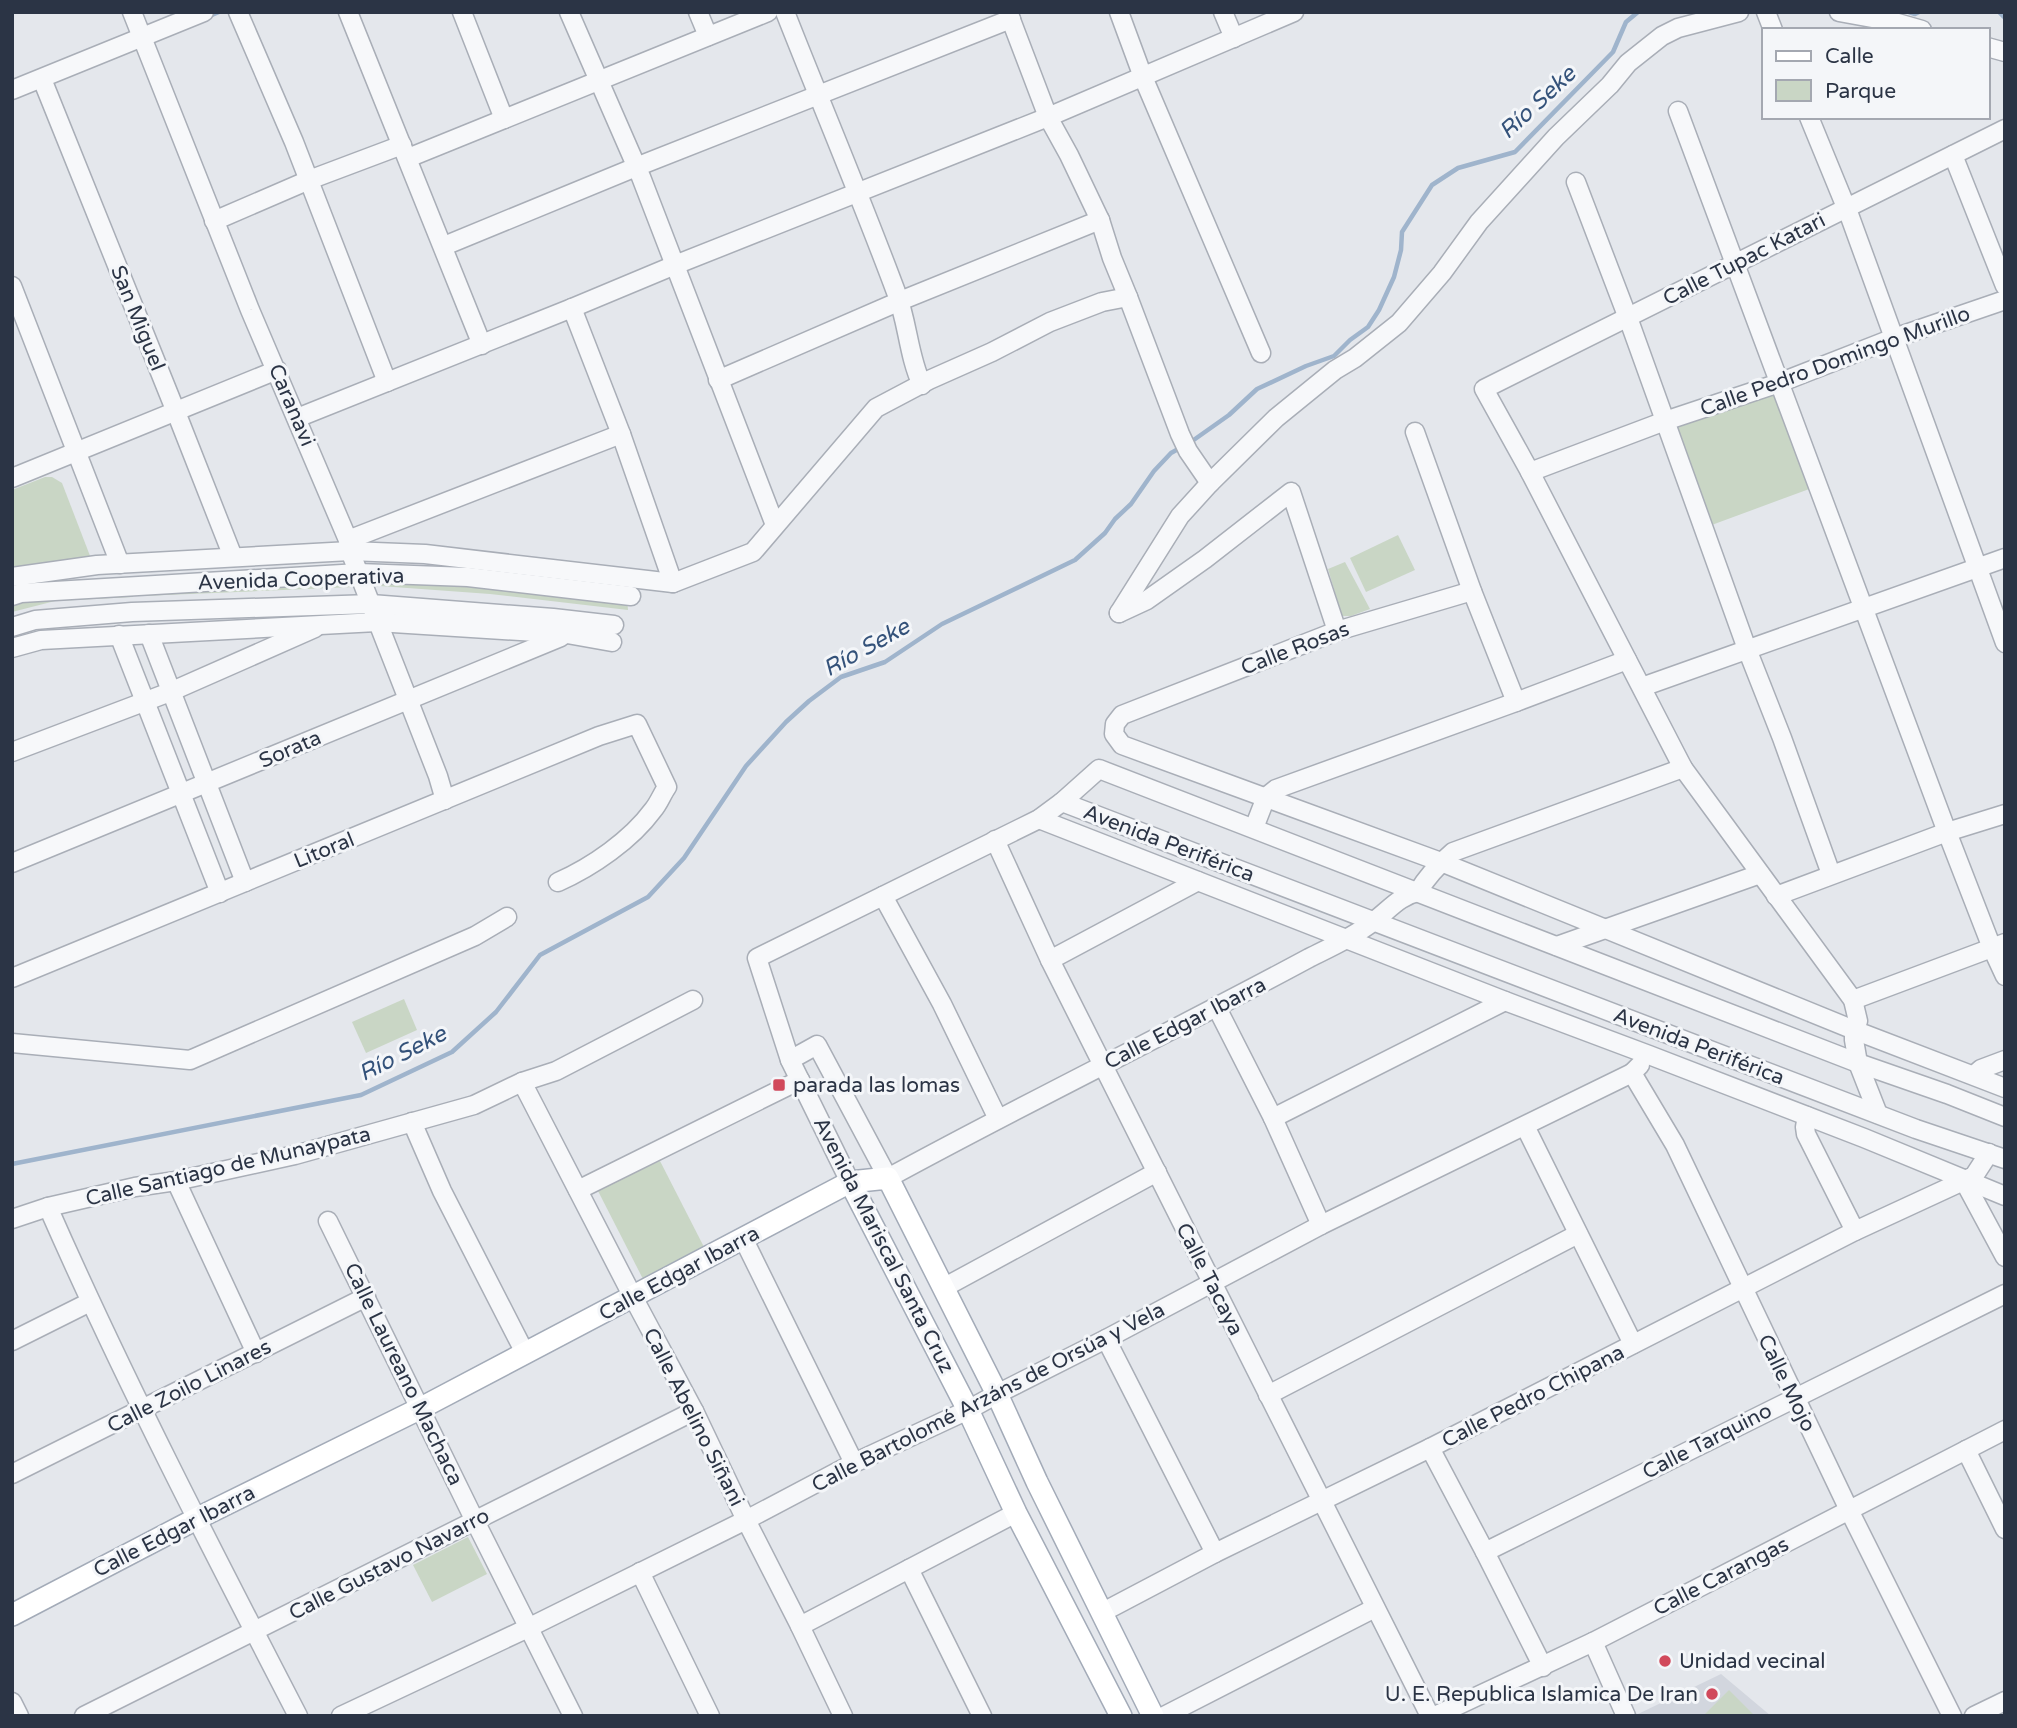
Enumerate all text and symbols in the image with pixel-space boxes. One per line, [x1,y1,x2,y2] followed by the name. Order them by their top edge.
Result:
[1762,28,1989,119] legend
[1825,44,1874,69] text: Calle
[1494,59,1583,145] water label: Río Seke
[1825,79,1896,104] text: Parque
[1659,208,1830,311] street label: Calle Tupac Katari
[105,262,170,375] street label: San Miguel
[1697,301,1974,422] street label: Calle Pedro Domingo Murillo
[263,360,320,450] street label: Caranavi
[197,563,405,596] street label: Avenida Cooperativa
[818,612,916,683] water label: Río Seke
[1238,616,1353,681] street label: Calle Rosas
[255,725,325,774] street label: Sorata
[1080,799,1258,888] street label: Avenida Periférica
[290,827,358,874] street label: Litoral
[1100,972,1270,1075] street label: Calle Edgar Ibarra
[1610,1002,1788,1091] street label: Avenida Periférica
[354,1019,453,1088] water label: Río Seke
[793,1073,960,1098] place label: parada las lomas
[771,1077,787,1093] marker: parada las lomas
[808,1113,959,1377] street label: Avenida Mariscal Santa Cruz
[83,1121,373,1211] street label: Calle Santiago de Munaypata
[1171,1219,1249,1340] street label: Calle Tacaya
[595,1221,764,1326] street label: Calle Edgar Ibarra
[339,1259,468,1489] street label: Calle Laureano Machaca
[808,1297,1169,1498] street label: Calle Bartolomé Arzáns de Orsúa y Vela
[638,1324,749,1511] street label: Calle Abelino Siñani
[1752,1331,1821,1436] street label: Calle Mojo
[103,1334,275,1439] street label: Calle Zoilo Linares
[1438,1340,1629,1453] street label: Calle Pedro Chipana
[1638,1398,1776,1485] street label: Calle Tarquino
[89,1480,259,1583] street label: Calle Edgar Ibarra
[285,1503,494,1626] street label: Calle Gustavo Navarro
[1649,1532,1793,1621] street label: Calle Carangas
[1679,1649,1825,1674] place label: Unidad vecinal
[1657,1653,1673,1669] marker: Unidad vecinal
[1385,1682,1698,1707] place label: U. E. Republica Islamica De Iran
[1704,1686,1720,1702] marker: U. E. Republica Islamica De Iran

